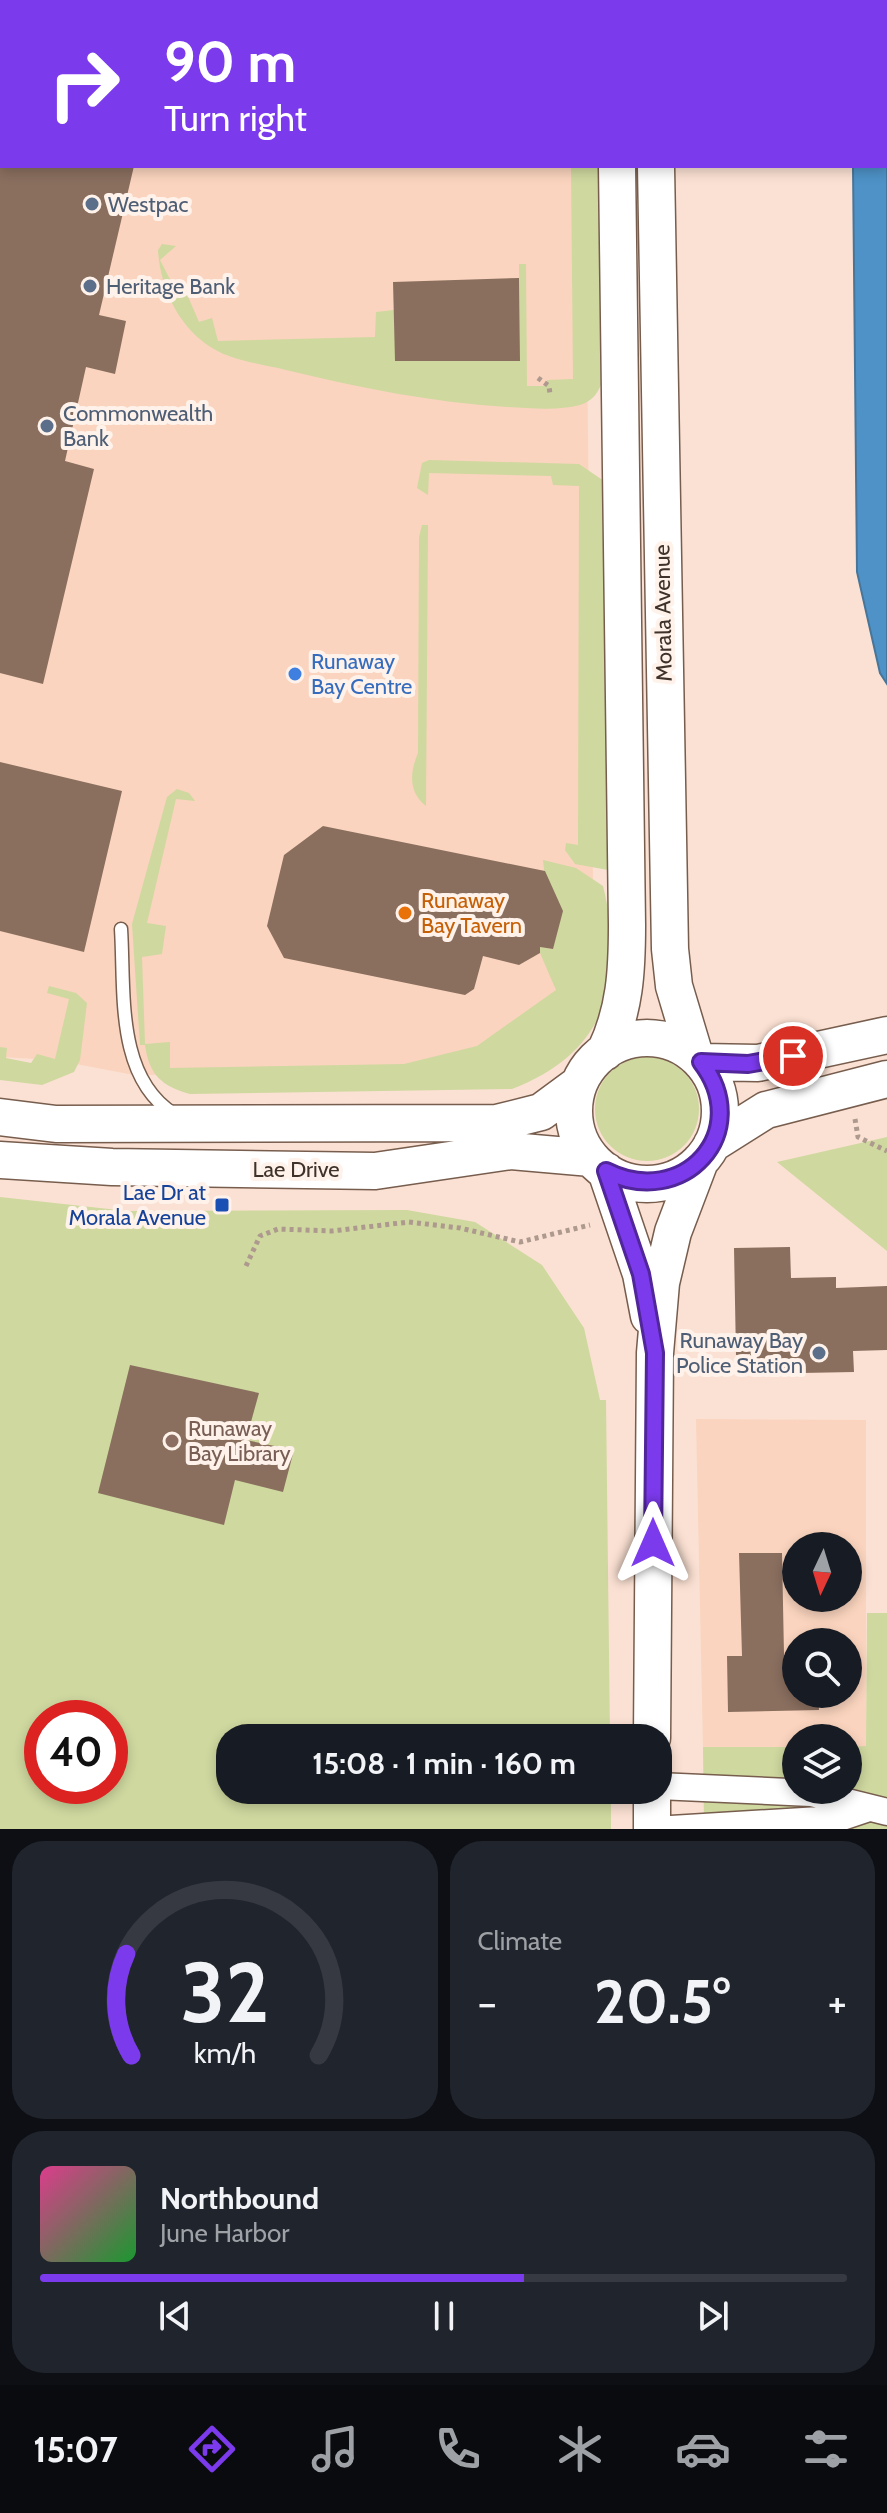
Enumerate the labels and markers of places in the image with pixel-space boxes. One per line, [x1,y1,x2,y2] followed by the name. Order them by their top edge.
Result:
[108,191,189,218] place label: Westpac
[83,195,101,213] marker: Westpac
[106,273,235,300] place label: Heritage Bank
[81,277,99,295] marker: Heritage Bank
[63,400,213,452] place label: Commonwealth Bank
[38,417,56,435] marker: Commonwealth Bank
[311,648,412,700] place label: Runaway Bay Centre
[286,665,304,683] marker: Runaway Bay Centre
[421,887,522,939] place label: Runaway Bay Tavern
[396,904,414,922] marker: Runaway Bay Tavern
[759,1022,827,1090] pin
[68,1179,207,1231] place label: Lae Dr at Morala Avenue
[213,1196,231,1214] marker: Lae Dr at Morala Avenue
[676,1327,803,1379] place label: Runaway Bay Police Station
[810,1344,828,1362] marker: Runaway Bay Police Station
[188,1415,291,1467] place label: Runaway Bay Library
[163,1432,181,1450] marker: Runaway Bay Library

